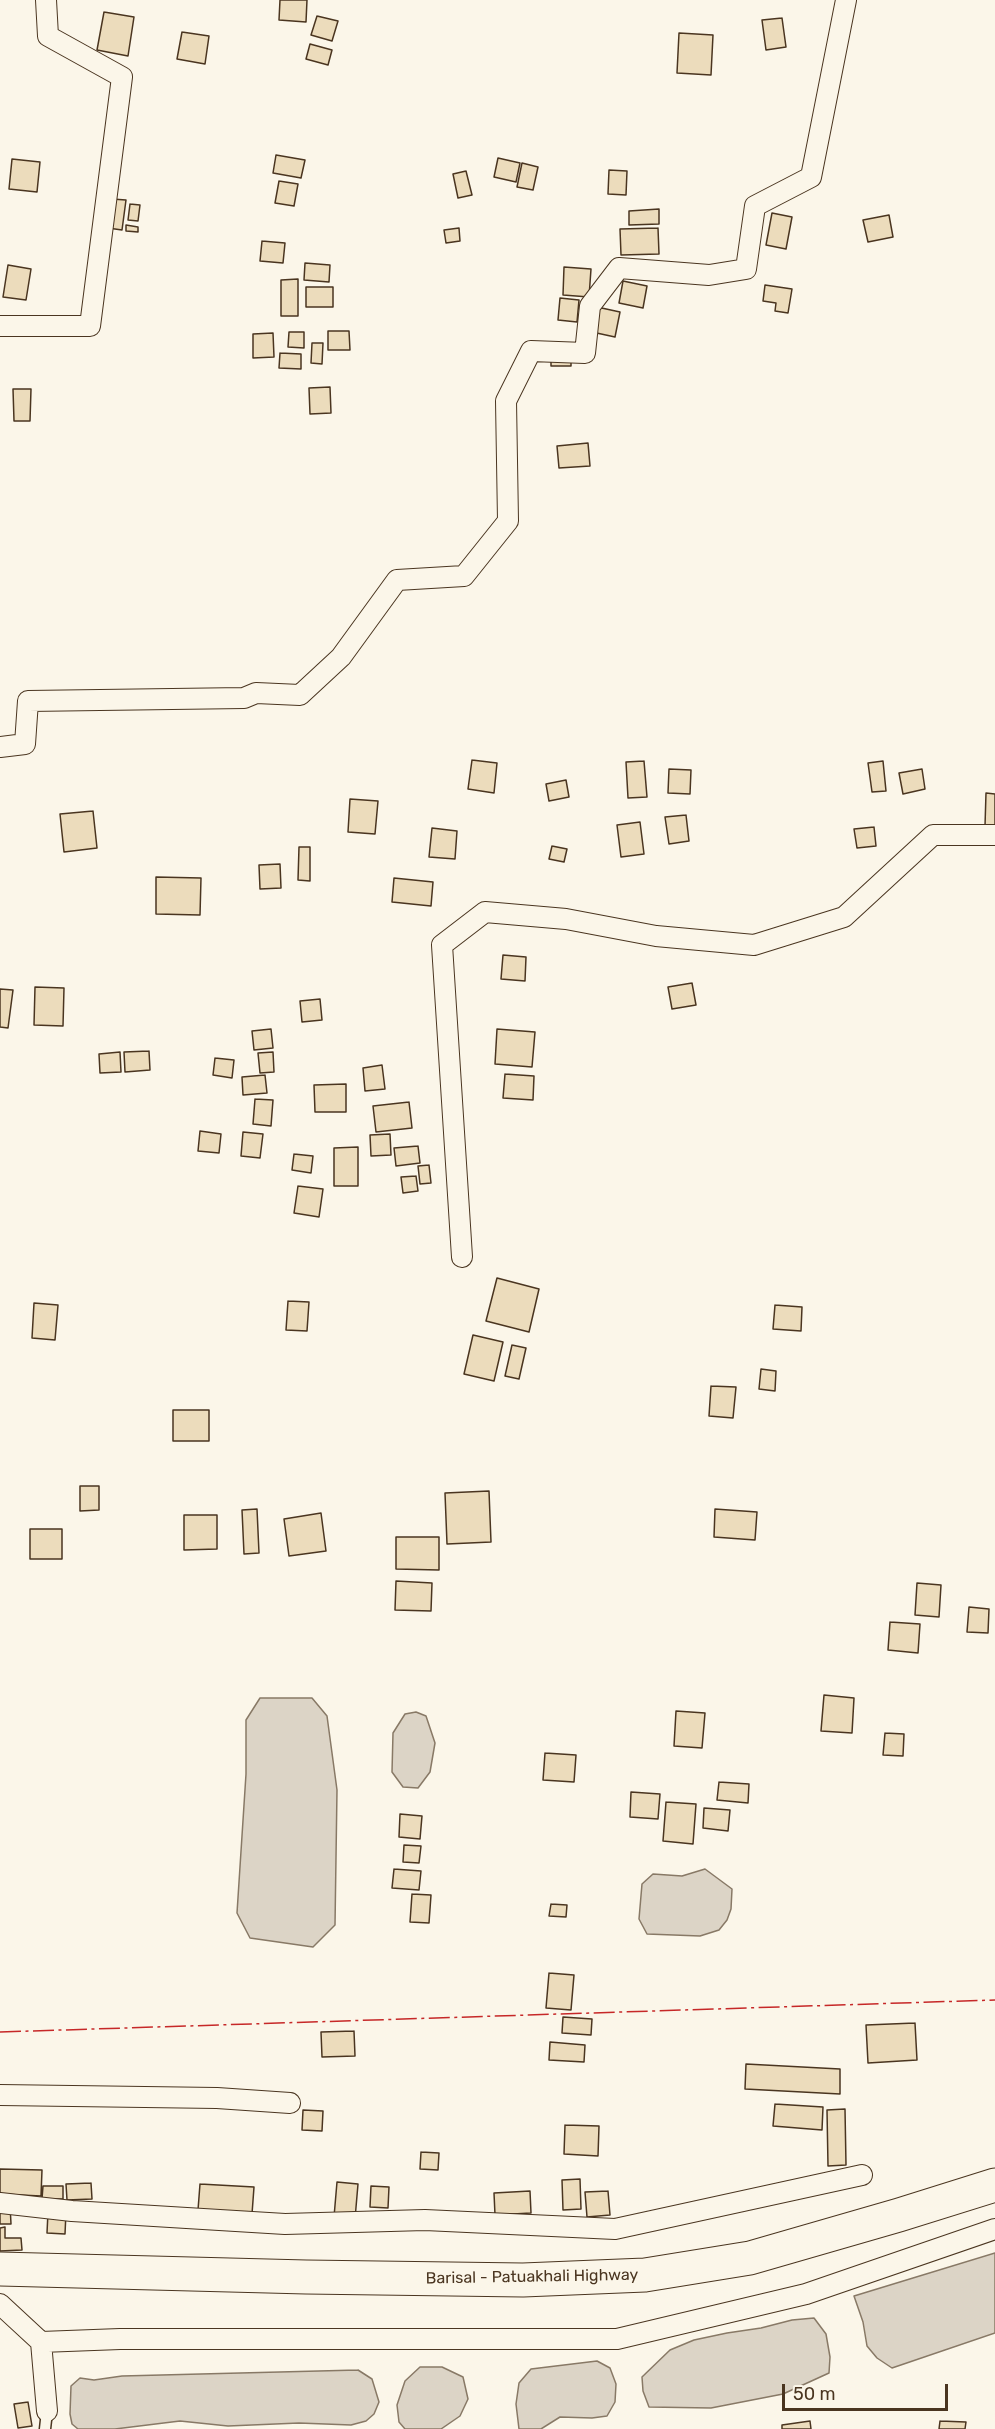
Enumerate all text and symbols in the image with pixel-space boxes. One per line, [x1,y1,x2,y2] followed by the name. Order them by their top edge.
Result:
[426,2266,638,2288] street label: Barisal - Patuakhali Highway
[785,2372,952,2410] scale bar
[793,2383,836,2405] text: 50 m

